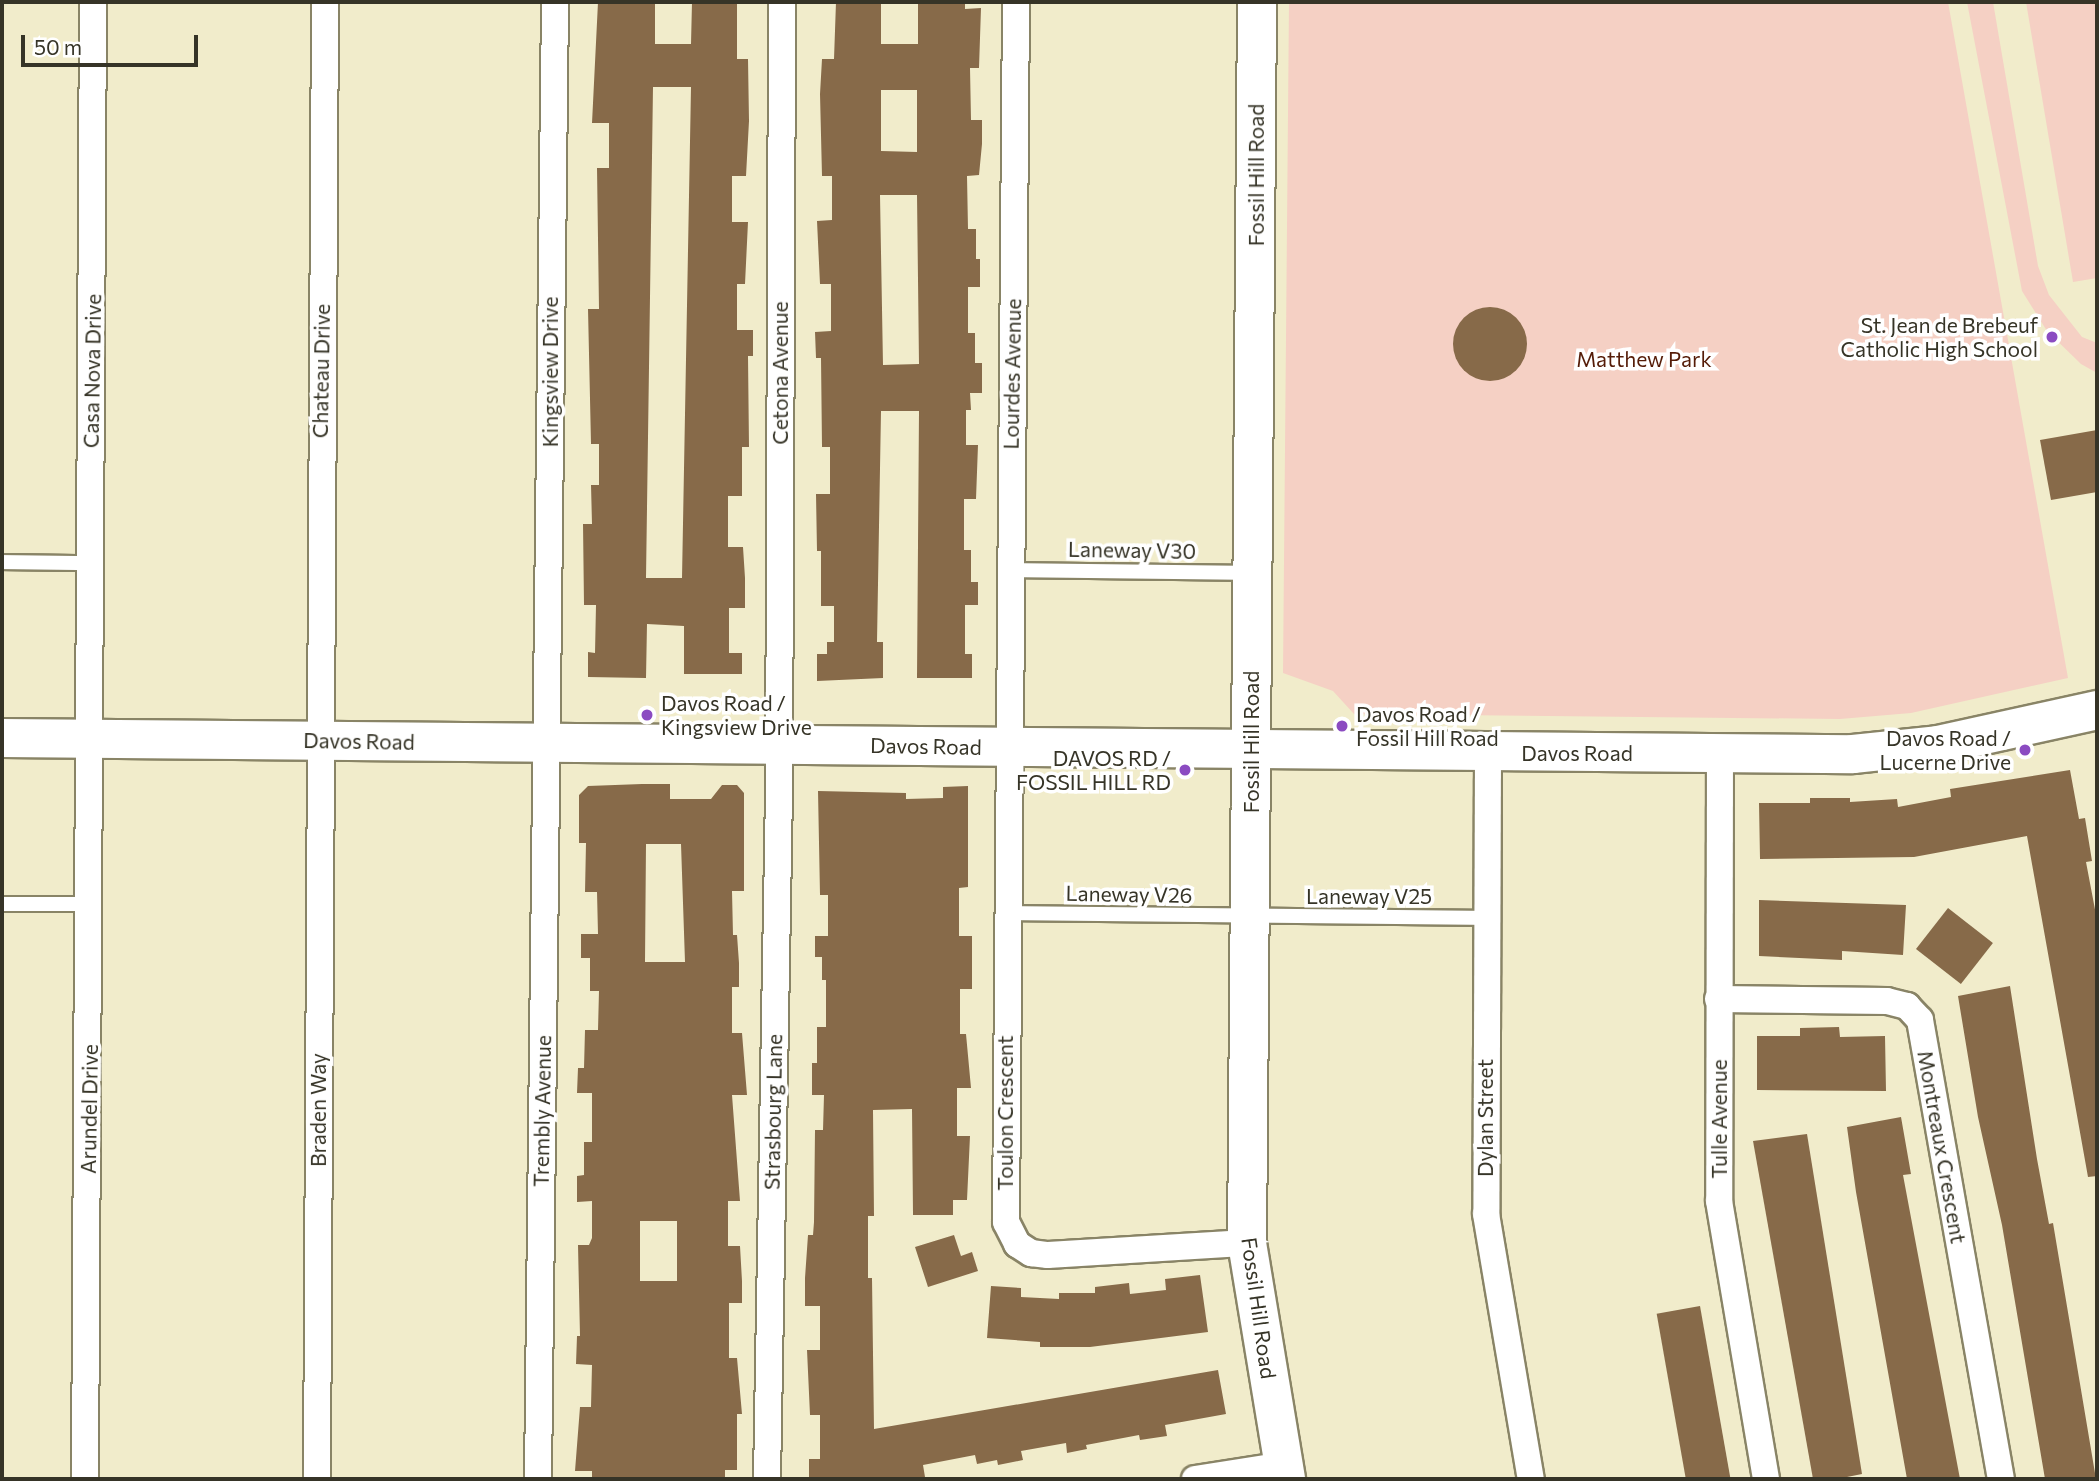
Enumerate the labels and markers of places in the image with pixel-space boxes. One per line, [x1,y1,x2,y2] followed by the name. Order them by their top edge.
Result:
[1841,312,2038,362] place label: St. Jean de Brebeuf Catholic High School
[2044,329,2060,345] marker: St. Jean de Brebeuf Catholic High School
[661,690,812,740] place label: Davos Road / Kingsview Drive
[1356,701,1499,751] place label: Davos Road / Fossil Hill Road
[639,707,655,723] marker: Davos Road / Kingsview Drive
[1334,718,1350,734] marker: Davos Road / Fossil Hill Road
[1880,725,2011,775] place label: Davos Road / Lucerne Drive
[2017,742,2033,758] marker: Davos Road / Lucerne Drive
[1016,745,1171,795] place label: DAVOS RD / FOSSIL HILL RD
[1177,762,1193,778] marker: DAVOS RD / FOSSIL HILL RD

